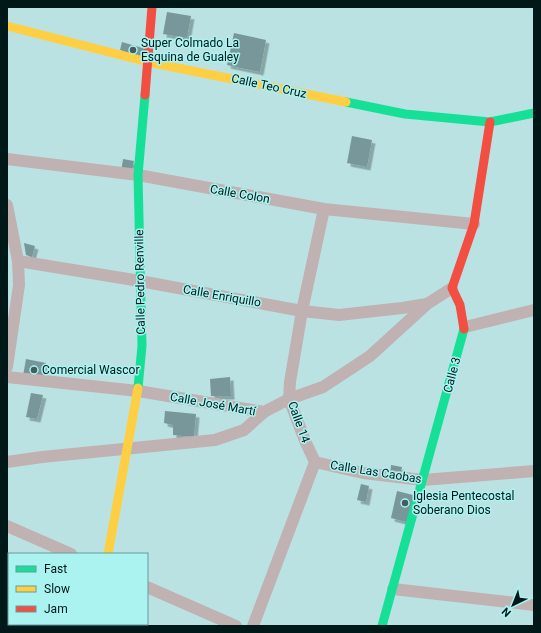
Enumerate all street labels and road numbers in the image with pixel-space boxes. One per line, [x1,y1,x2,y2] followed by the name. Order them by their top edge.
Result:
[230,71,308,101] street label: Calle Teo Cruz
[209,182,271,206] street label: Calle Colon
[132,229,148,335] street label: Calle Pedro Renville
[182,282,262,310] street label: Calle Enriquillo
[441,356,463,394] street label: Calle 3
[169,390,258,419] street label: Calle José Martí
[285,399,313,445] street label: Calle 14
[329,458,423,486] street label: Calle Las Caobas

